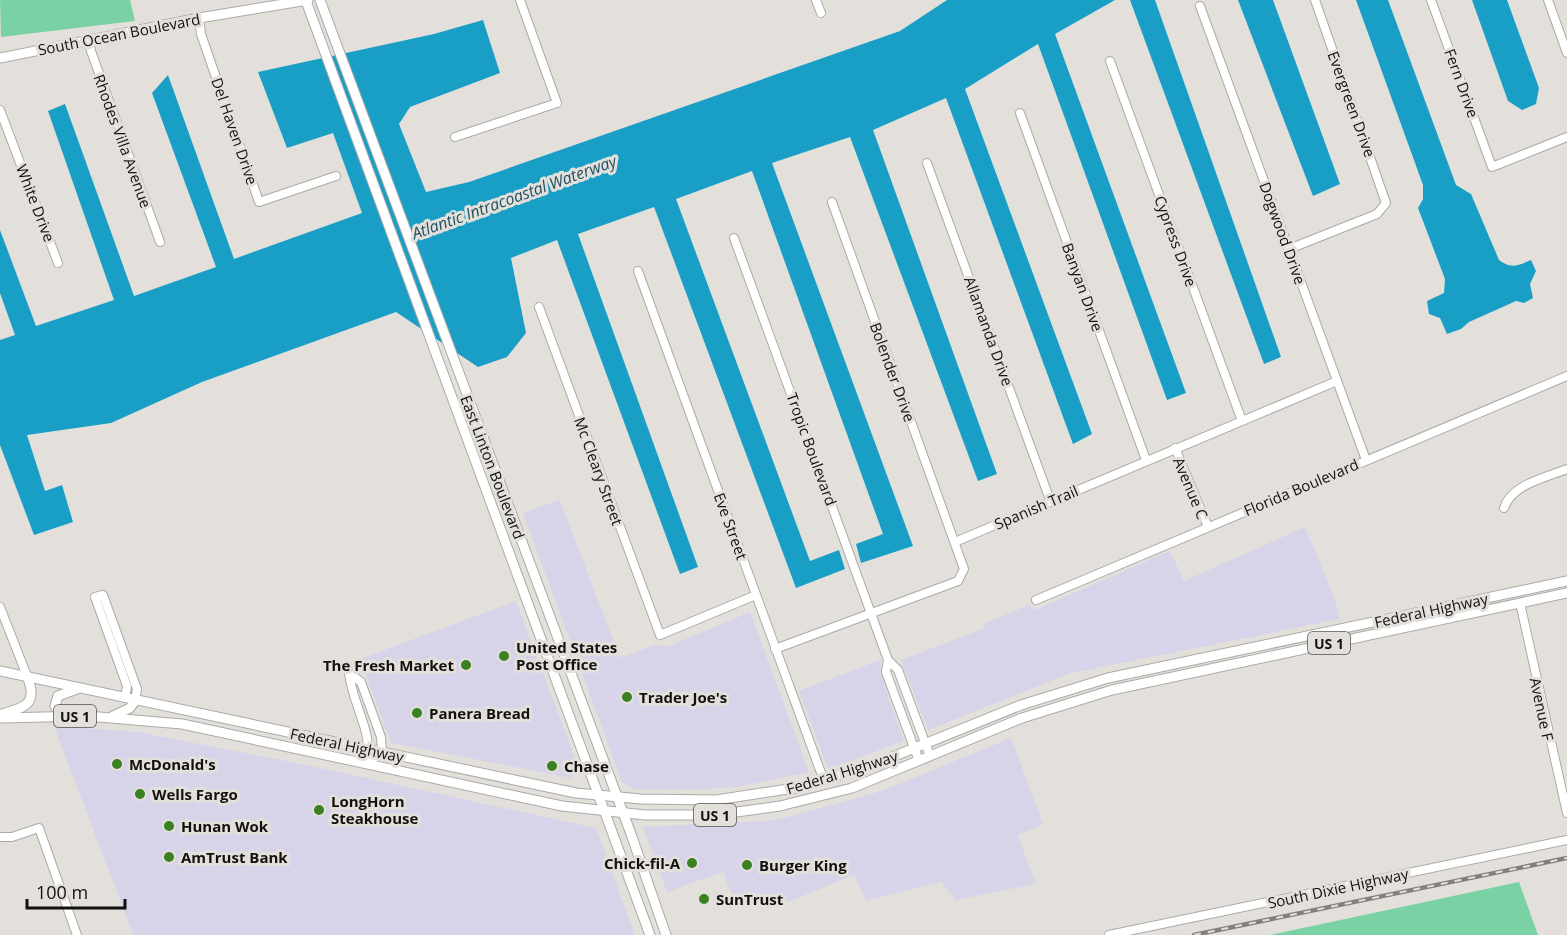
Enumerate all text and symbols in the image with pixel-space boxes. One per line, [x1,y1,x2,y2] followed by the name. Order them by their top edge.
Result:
[36,8,202,60] street label: South Ocean Boulevard
[1440,46,1484,120] street label: Fern Drive
[1324,48,1380,160] street label: Evergreen Drive
[90,71,156,211] street label: Rhodes Villa Avenue
[207,75,263,187] street label: Del Haven Drive
[408,149,621,245] water label: Atlantic Intracoastal Waterway
[12,162,60,244] street label: White Drive
[1255,179,1311,287] street label: Dogwood Drive
[1150,193,1202,289] street label: Cypress Drive
[1058,240,1108,334] street label: Banyan Drive
[960,274,1018,388] street label: Allamanda Drive
[866,319,920,425] street label: Bolender Drive
[782,390,842,508] street label: Tropic Boulevard
[456,392,530,542] street label: East Linton Boulevard
[570,414,628,528] street label: Mc Cleary Street
[1169,454,1213,522] street label: Avenue C
[1240,454,1362,520] street label: Florida Boulevard
[991,480,1081,534] street label: Spanish Trail
[710,490,752,562] street label: Eve Street
[1372,588,1490,632] street label: Federal Highway
[1308,632,1350,654] road number: US 1
[516,637,617,674] place label: United States Post Office
[497,649,511,663] marker: United States Post Office
[323,655,454,675] place label: The Fresh Market
[459,658,473,672] marker: The Fresh Market
[1526,676,1558,743] street label: Avenue F
[639,687,727,707] place label: Trader Joe's
[620,690,634,704] marker: Trader Joe's
[429,703,530,723] place label: Panera Bread
[54,705,96,727] road number: US 1
[410,706,424,720] marker: Panera Bread
[288,723,406,767] street label: Federal Highway
[784,745,901,798] street label: Federal Highway
[129,754,216,774] place label: McDonald's
[564,756,609,776] place label: Chase
[110,757,124,771] marker: McDonald's
[545,759,559,773] marker: Chase
[152,784,238,804] place label: Wells Fargo
[133,787,147,801] marker: Wells Fargo
[331,791,418,828] place label: LongHorn Steakhouse
[312,803,326,817] marker: LongHorn Steakhouse
[694,804,736,826] road number: US 1
[181,816,269,836] place label: Hunan Wok
[162,819,176,833] marker: Hunan Wok
[181,847,288,867] place label: AmTrust Bank
[162,850,176,864] marker: AmTrust Bank
[604,853,681,873] place label: Chick-fil-A
[759,855,847,875] place label: Burger King
[685,856,699,870] marker: Chick-fil-A
[740,858,754,872] marker: Burger King
[1266,863,1411,913] street label: South Dixie Highway
[27,872,124,910] scale bar
[36,880,88,904] text: 100 m
[716,889,784,909] place label: SunTrust
[697,892,711,906] marker: SunTrust

